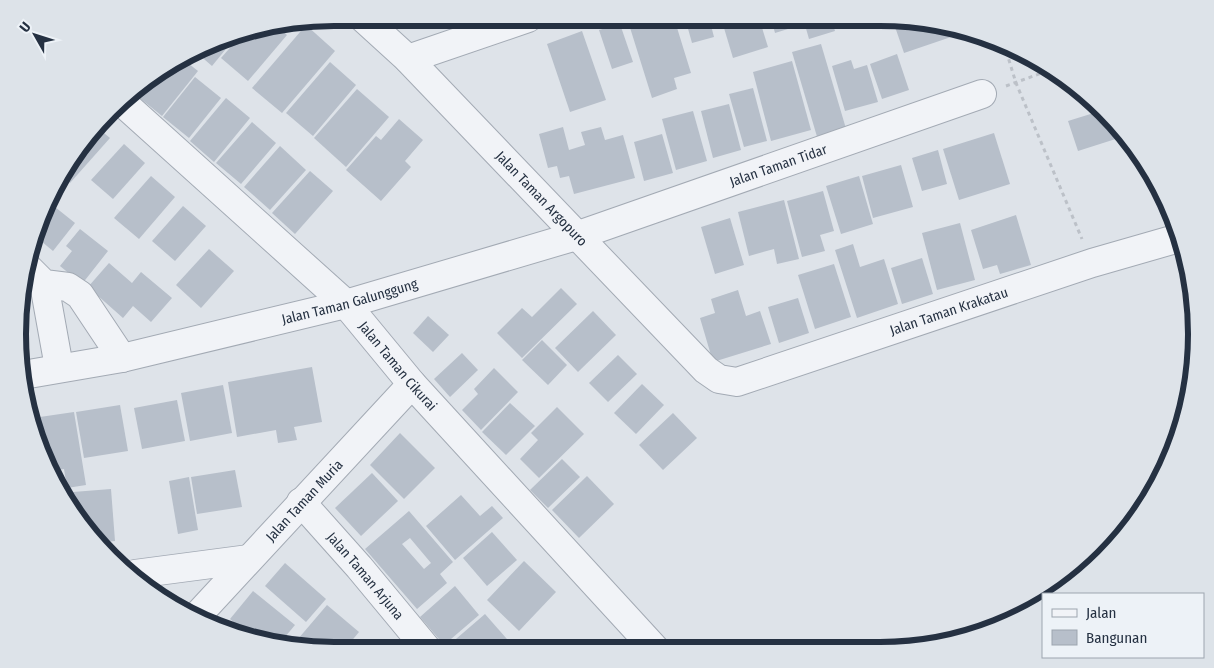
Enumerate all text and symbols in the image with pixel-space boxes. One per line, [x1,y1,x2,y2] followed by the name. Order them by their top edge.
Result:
[10,10,60,60] north arrow
[16,19,34,36] text: U
[727,140,829,190] street label: Jalan Taman Tidar
[492,147,591,250] street label: Jalan Taman Argopuro
[280,275,420,328] street label: Jalan Taman Galunggung
[888,283,1010,339] street label: Jalan Taman Krakatau
[355,318,441,414] street label: Jalan Taman Cikurai
[262,456,346,545] street label: Jalan Taman Muria
[323,528,408,623] street label: Jalan Taman Arjuna
[1042,593,1204,658] legend
[1086,604,1116,622] text: Jalan
[1086,629,1147,647] text: Bangunan

